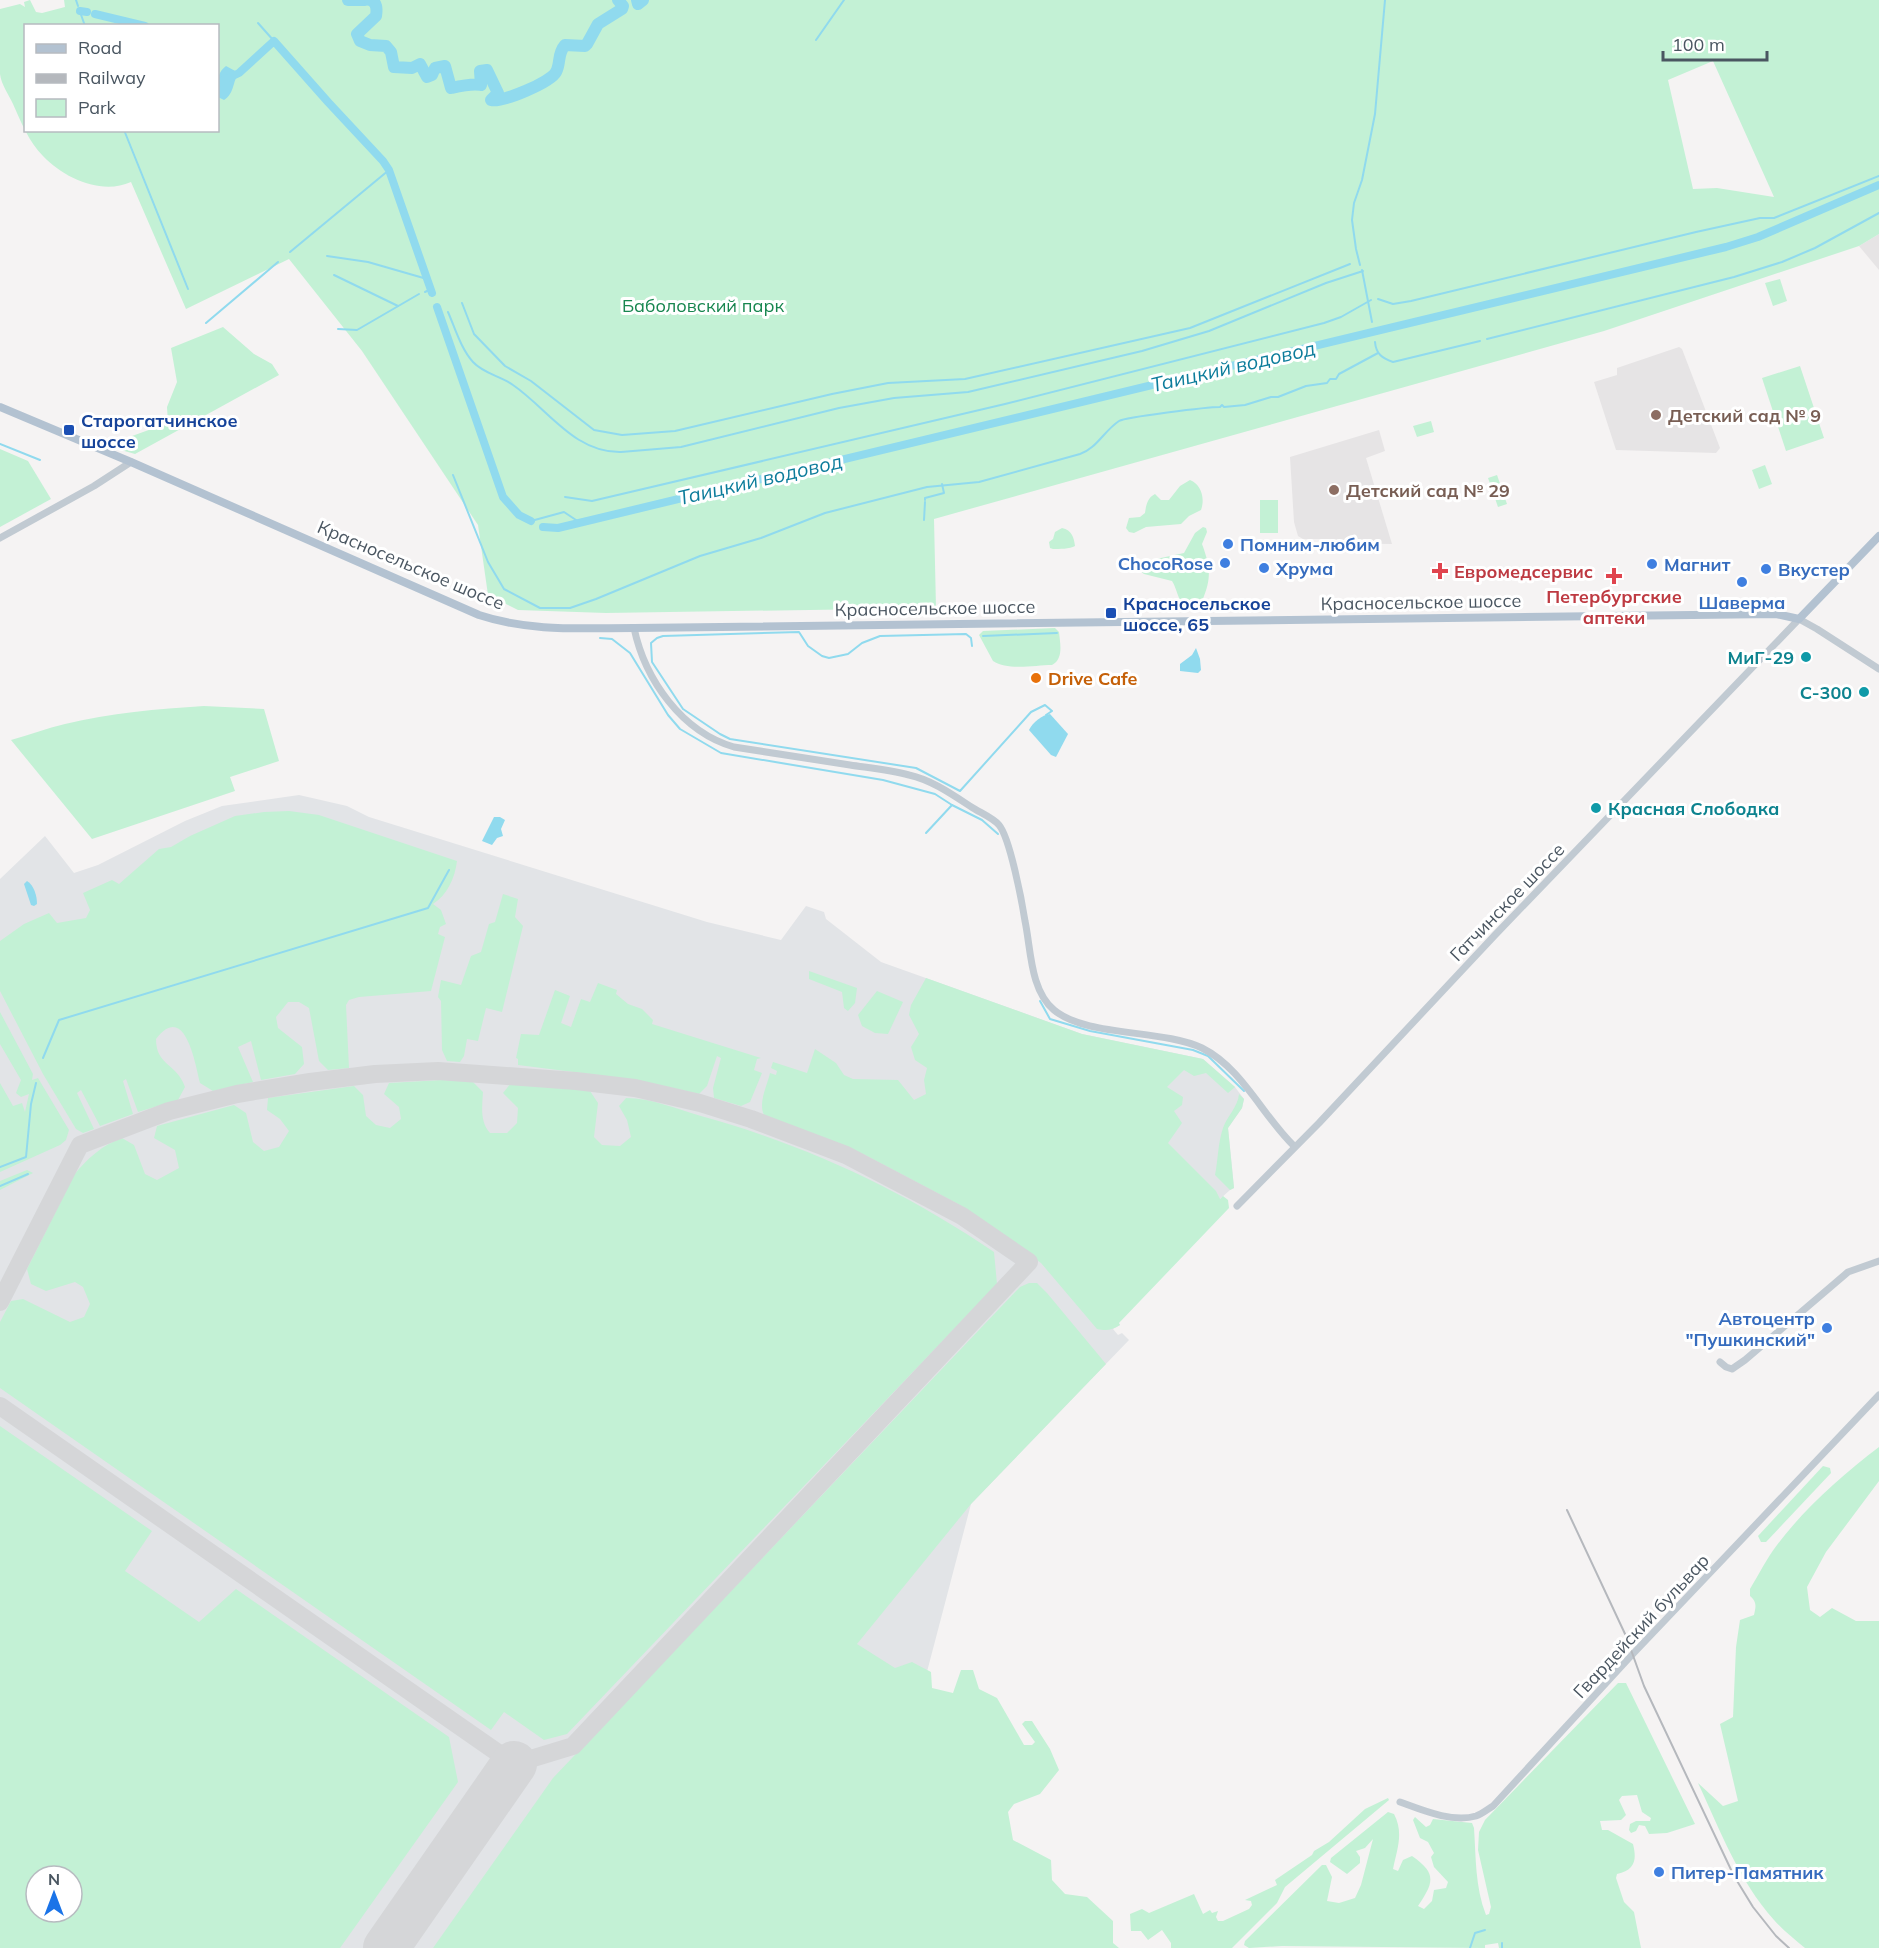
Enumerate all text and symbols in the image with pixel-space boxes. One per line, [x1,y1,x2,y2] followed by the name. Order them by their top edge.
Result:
[24,24,219,132] legend
[1663,24,1766,62] scale bar
[1672,33,1725,56] text: 100 m
[78,36,122,59] text: Road
[78,66,146,89] text: Railway
[78,96,117,119] text: Park
[622,294,784,317] park label: Баболовский парк
[1148,335,1318,397] water label: Таицкий водовод
[1668,404,1821,427] place label: Детский сад № 9
[1649,408,1663,422] marker: Детский сад № 9
[81,409,238,453] place label: Старогатчинское шоссе
[62,423,76,437] marker: Старогатчинское шоссе
[675,448,845,510] water label: Таицкий водовод
[1346,479,1510,502] place label: Детский сад № 29
[1327,483,1341,497] marker: Детский сад № 29
[314,515,508,615] street label: Красносельское шоссе
[1240,533,1380,556] place label: Помним-любим
[1221,537,1235,551] marker: Помним-любим
[1118,552,1213,575] place label: ChocoRose
[1664,553,1731,576] place label: Магнит
[1218,556,1232,570] marker: ChocoRose
[1275,557,1333,580] place label: Хрума
[1645,557,1659,571] marker: Магнит
[1778,558,1850,581] place label: Вкустер
[1454,560,1593,583] place label: Евромедсервис
[1257,561,1271,575] marker: Хрума
[1431,562,1449,580] marker: Евромедсервис
[1759,562,1773,576] marker: Вкустер
[1607,569,1621,583] marker: Петербургские аптеки
[1735,575,1749,589] marker: Шаверма
[1546,585,1682,629] place label: Петербургские аптеки
[1320,589,1522,615] street label: Красносельское шоссе
[1698,591,1786,614] place label: Шаверма
[1123,592,1271,636] place label: Красносельское шоссе, 65
[834,595,1036,621] street label: Красносельское шоссе
[1104,606,1118,620] marker: Красносельское шоссе, 65
[1727,646,1794,669] place label: МиГ-29
[1799,650,1813,664] marker: МиГ-29
[1048,667,1137,690] place label: Drive Cafe
[1029,671,1043,685] marker: Drive Cafe
[1800,681,1852,704] place label: С-300
[1857,685,1871,699] marker: С-300
[1608,797,1779,820] place label: Красная Слободка
[1589,801,1603,815] marker: Красная Слободка
[1445,838,1569,966] street label: Гатчинское шоссе
[1686,1307,1815,1351] place label: Автоцентр "Пушкинский"
[1820,1321,1834,1335] marker: Автоцентр "Пушкинский"
[1568,1549,1714,1703] street label: Гвардейский бульвар
[1671,1861,1824,1884] place label: Питер-Памятник
[24,1864,84,1924] north arrow
[1652,1865,1666,1879] marker: Питер-Памятник
[48,1869,60,1889] text: N

